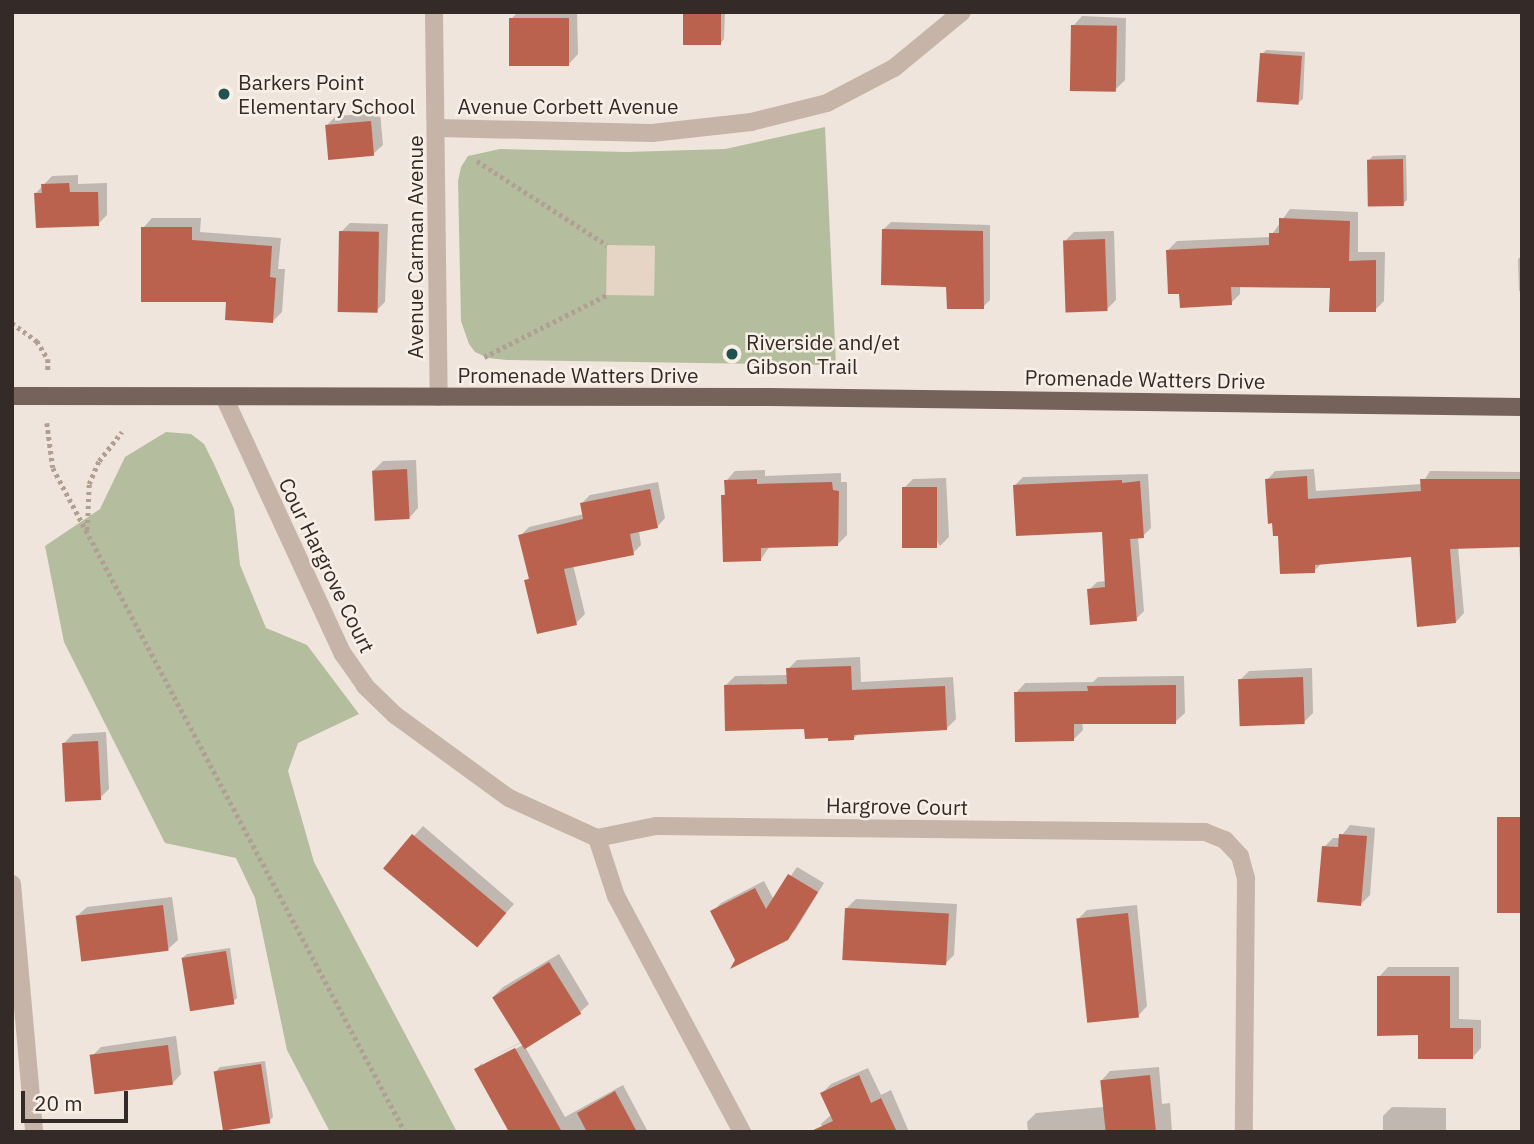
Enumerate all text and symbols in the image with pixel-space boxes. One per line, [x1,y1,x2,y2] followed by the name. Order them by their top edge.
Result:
[238,69,415,119] place label: Barkers Point Elementary School
[216,86,232,102] marker: Barkers Point Elementary School
[458,93,678,119] street label: Avenue Corbett Avenue
[402,135,428,359] street label: Avenue Carman Avenue
[746,329,900,379] place label: Riverside and/et Gibson Trail
[724,346,740,362] marker: Riverside and/et Gibson Trail
[458,362,698,388] street label: Promenade Watters Drive
[1024,364,1266,394] street label: Promenade Watters Drive
[274,473,380,657] street label: Cour Hargrove Court
[826,792,968,820] street label: Hargrove Court
[24,1078,131,1122] scale bar
[34,1089,83,1117] text: 20 m

